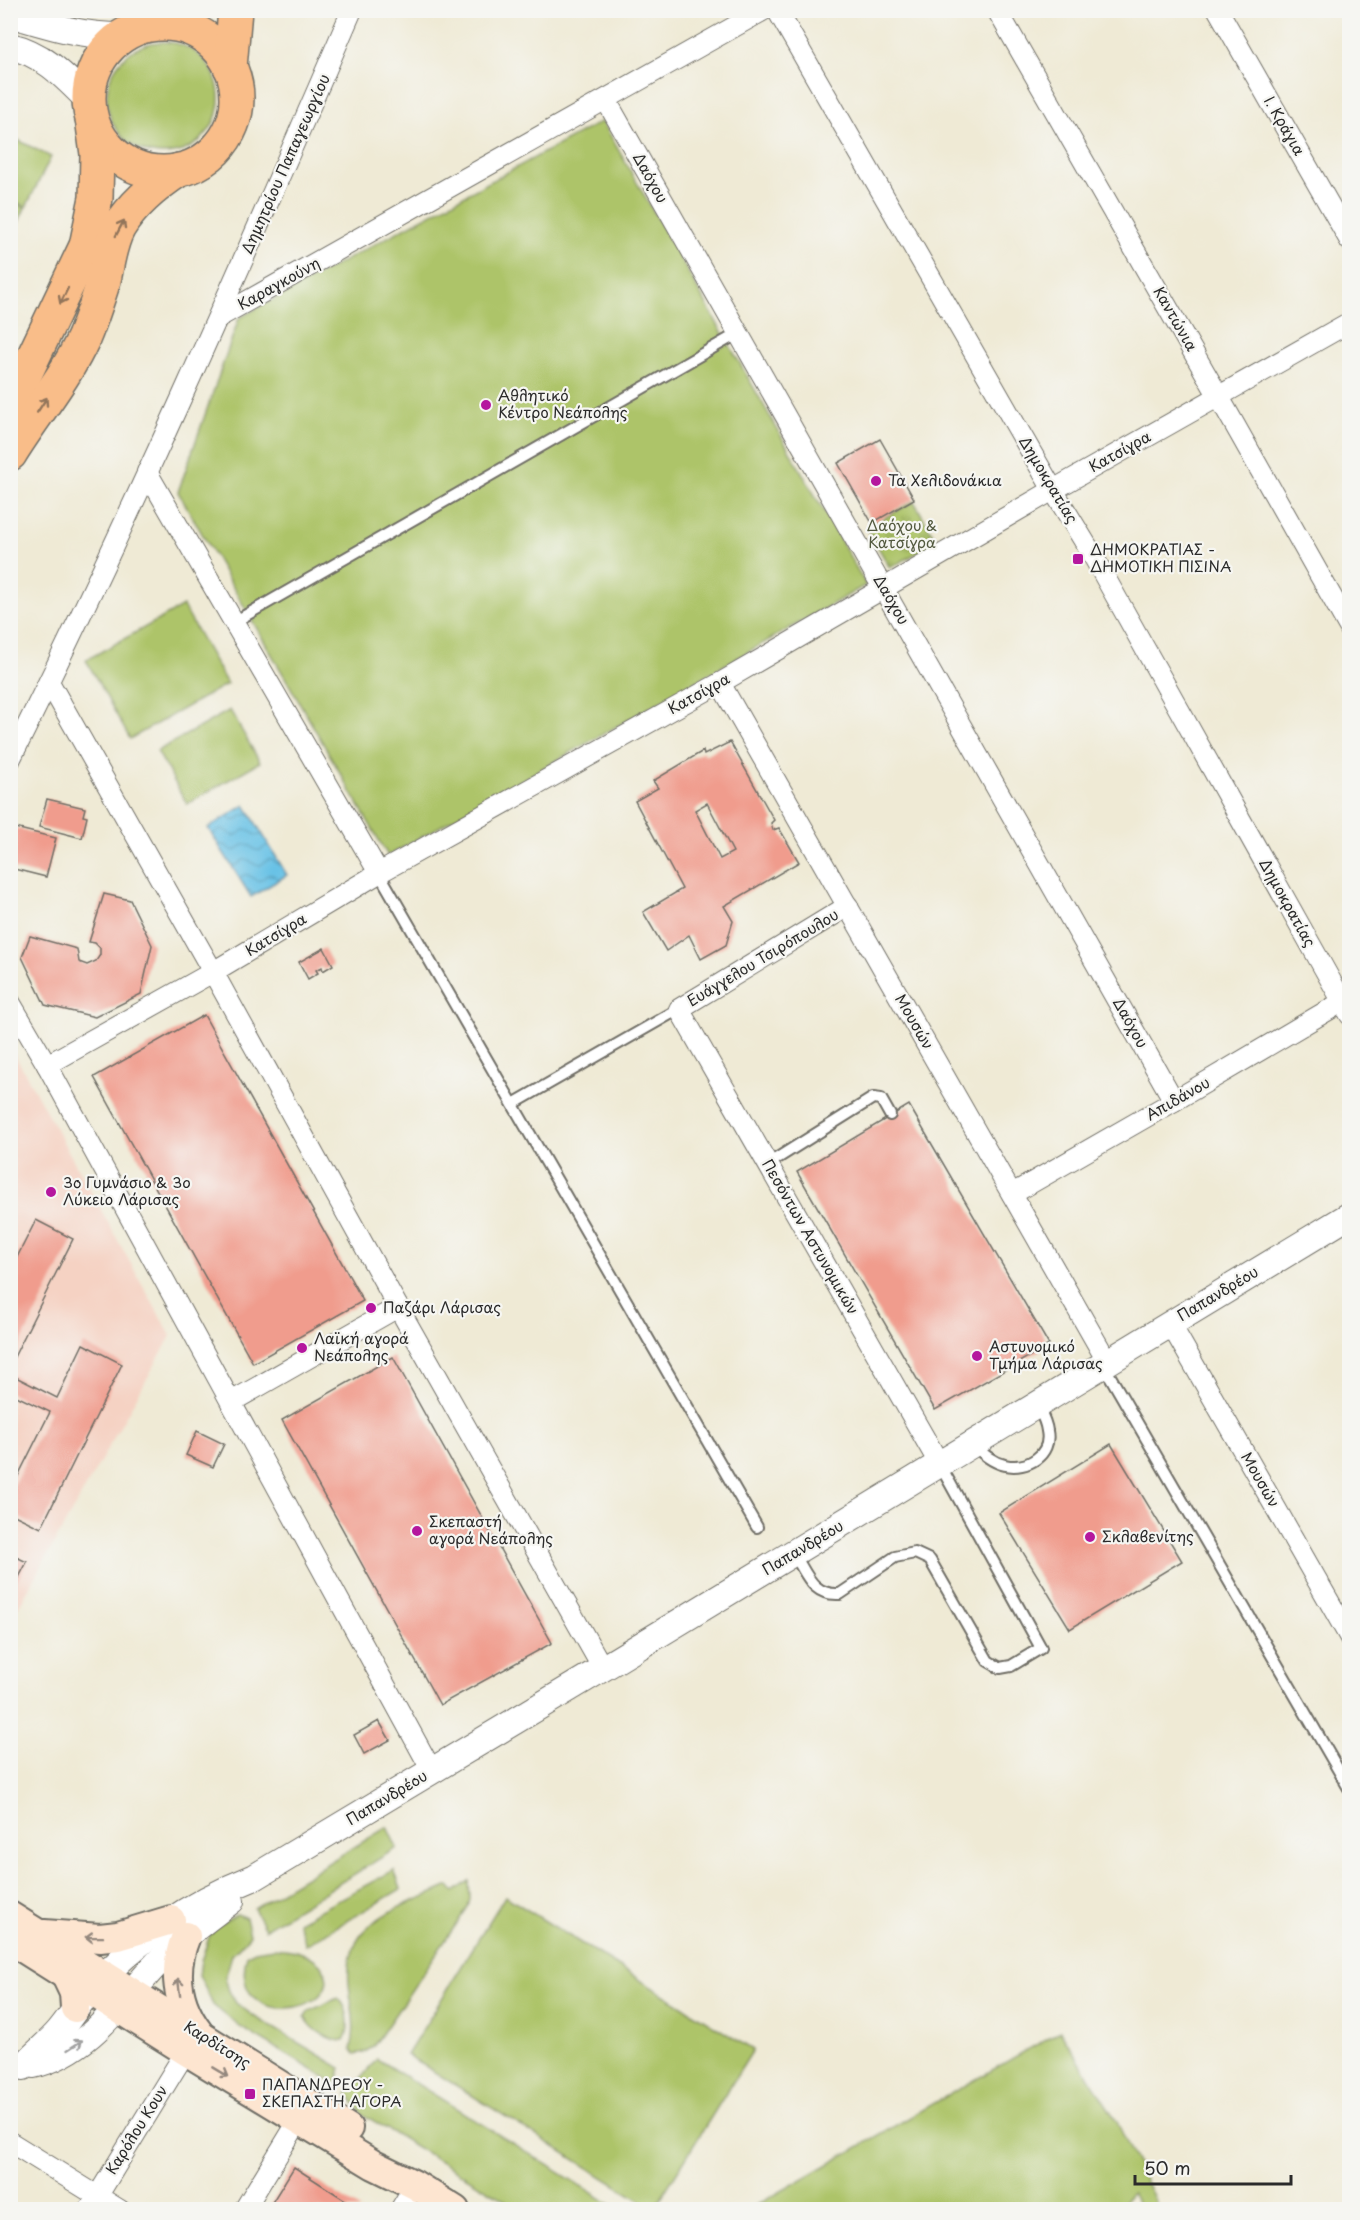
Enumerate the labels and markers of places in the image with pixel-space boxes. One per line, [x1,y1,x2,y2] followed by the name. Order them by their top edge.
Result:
[498,383,628,423] place label: Αθλητικό Κέντρο Νεάπολης
[479,398,493,412] marker: Αθλητικό Κέντρο Νεάπολης
[888,468,1002,491] place label: Τα Χελιδονάκια
[869,474,883,488] marker: Τα Χελιδονάκια
[1090,537,1231,577] place label: ΔΗΜΟΚΡΑΤΙΑΣ - ΔΗΜΟΤΙΚΗ ΠΙΣΙΝΑ
[1071,552,1085,566] marker: ΔΗΜΟΚΡΑΤΙΑΣ - ΔΗΜΟΤΙΚΗ ΠΙΣΙΝΑ
[63,1170,191,1210] place label: 3ο Γυμνάσιο & 3ο Λύκειο Λάρισας
[44,1185,58,1199] marker: 3ο Γυμνάσιο & 3ο Λύκειο Λάρισας
[383,1295,501,1318] place label: Παζάρι Λάρισας
[364,1301,378,1315] marker: Παζάρι Λάρισας
[314,1326,409,1366] place label: Λαϊκή αγορά Νεάπολης
[989,1334,1103,1374] place label: Αστυνομικό Τμήμα Λάρισας
[295,1341,309,1355] marker: Λαϊκή αγορά Νεάπολης
[970,1349,984,1363] marker: Αστυνομικό Τμήμα Λάρισας
[429,1509,553,1549] place label: Σκεπαστή αγορά Νεάπολης
[410,1524,424,1538] marker: Σκεπαστή αγορά Νεάπολης
[1102,1524,1194,1547] place label: Σκλαβενίτης
[1083,1530,1097,1544] marker: Σκλαβενίτης
[262,2072,401,2112] place label: ΠΑΠΑΝΔΡΕΟΥ - ΣΚΕΠΑΣΤΗ ΑΓΟΡΑ
[243,2087,257,2101] marker: ΠΑΠΑΝΔΡΕΟΥ - ΣΚΕΠΑΣΤΗ ΑΓΟΡΑ

